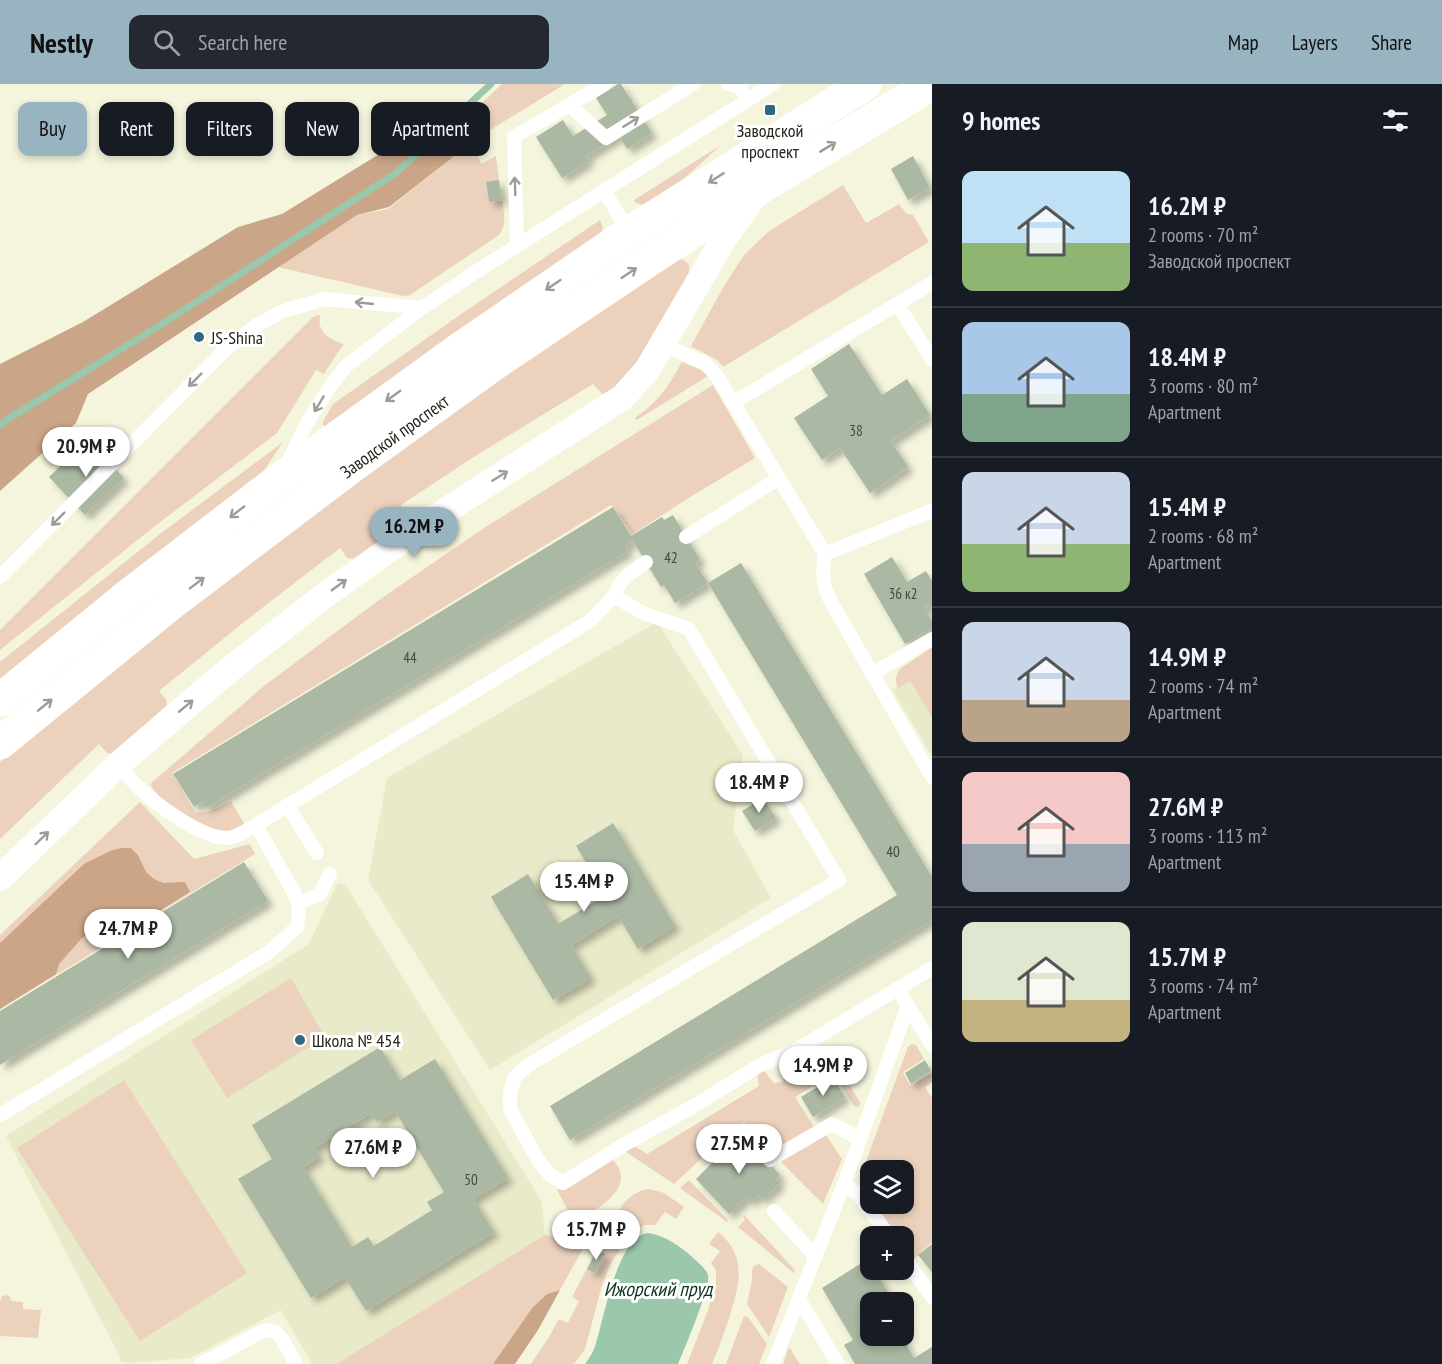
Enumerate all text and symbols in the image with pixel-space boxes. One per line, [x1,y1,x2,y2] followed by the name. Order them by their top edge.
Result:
[129,15,549,69] search box
[30,24,93,61] text: Nestly
[150,26,183,59] icon: search
[198,28,287,56] text: Search here
[1228,29,1259,56] text: Map
[1292,29,1338,56] text: Layers
[1371,29,1412,56] text: Share
[18,102,87,156] chip: Buy
[99,102,174,156] chip: Rent
[186,102,273,156] chip: Filters
[285,102,359,156] chip: New
[371,102,490,156] chip: Apartment
[763,103,777,117] marker: Заводской проспект
[962,104,1040,137] text: 9 homes
[1379,104,1412,137] icon: filters
[623,116,640,129] one-way arrow
[737,119,803,163] place label: Заводской проспект
[819,141,836,153] one-way arrow
[708,171,725,184] one-way arrow
[510,176,521,196] one-way arrow
[1148,189,1226,222] text: 16.2M ₽
[1010,195,1082,267] icon: home
[1148,222,1258,248] text: 2 rooms · 70 m²
[1148,248,1291,274] text: Заводской проспект
[621,267,637,279] one-way arrow
[546,279,562,291] one-way arrow
[354,297,374,308] one-way arrow
[210,326,263,349] place label: JS-Shina
[192,330,206,344] marker: JS-Shina
[1148,340,1226,373] text: 18.4M ₽
[1010,346,1082,418] icon: home
[188,373,203,388] one-way arrow
[1148,373,1258,399] text: 3 rooms · 80 m²
[335,389,453,483] street label: Заводской проспект
[386,390,402,402] one-way arrow
[312,395,324,412] one-way arrow
[1148,399,1221,425] text: Apartment
[849,421,863,440] house number: 38
[31,427,141,478] pin: 20.9M ₽
[56,433,116,459] text: 20.9M ₽
[491,469,508,481] one-way arrow
[1148,490,1226,523] text: 15.4M ₽
[1010,496,1082,568] icon: home
[229,506,245,519] one-way arrow
[359,507,469,558] pin: 16.2M ₽
[51,511,66,526] one-way arrow
[384,513,444,539] text: 16.2M ₽
[1148,523,1258,549] text: 2 rooms · 68 m²
[664,548,678,567] house number: 42
[1148,549,1221,575] text: Apartment
[188,577,204,589] one-way arrow
[330,579,346,591] one-way arrow
[888,584,918,603] house number: 36 к2
[1148,640,1226,673] text: 14.9M ₽
[1010,646,1082,718] icon: home
[403,648,417,667] house number: 44
[1148,673,1258,699] text: 2 rooms · 74 m²
[37,699,53,712] one-way arrow
[1148,699,1221,725] text: Apartment
[178,700,194,713] one-way arrow
[704,763,814,814] pin: 18.4M ₽
[729,769,789,795] text: 18.4M ₽
[1148,790,1223,823] text: 27.6M ₽
[1010,796,1082,868] icon: home
[1148,823,1267,849] text: 3 rooms · 113 m²
[35,830,50,845] one-way arrow
[886,842,900,861] house number: 40
[1148,849,1221,875] text: Apartment
[529,862,639,913] pin: 15.4M ₽
[554,868,614,894] text: 15.4M ₽
[73,909,183,960] pin: 24.7M ₽
[98,915,158,941] text: 24.7M ₽
[1148,940,1226,973] text: 15.7M ₽
[1010,946,1082,1018] icon: home
[1148,973,1258,999] text: 3 rooms · 74 m²
[1148,999,1221,1025] text: Apartment
[312,1029,401,1052] place label: Школа № 454
[293,1033,307,1047] marker: Школа № 454
[768,1046,878,1097] pin: 14.9M ₽
[793,1052,853,1078] text: 14.9M ₽
[684,1124,794,1175] pin: 27.5M ₽
[318,1128,428,1179] pin: 27.6M ₽
[710,1130,768,1156] text: 27.5M ₽
[344,1134,402,1160] text: 27.6M ₽
[860,1160,914,1346] map controls
[860,1160,914,1214] button: layers
[464,1170,478,1189] house number: 50
[541,1210,651,1261] pin: 15.7M ₽
[566,1216,626,1242] text: 15.7M ₽
[860,1226,914,1280] button: +
[604,1276,714,1302] water label: Ижорский пруд
[860,1292,914,1346] button: −

